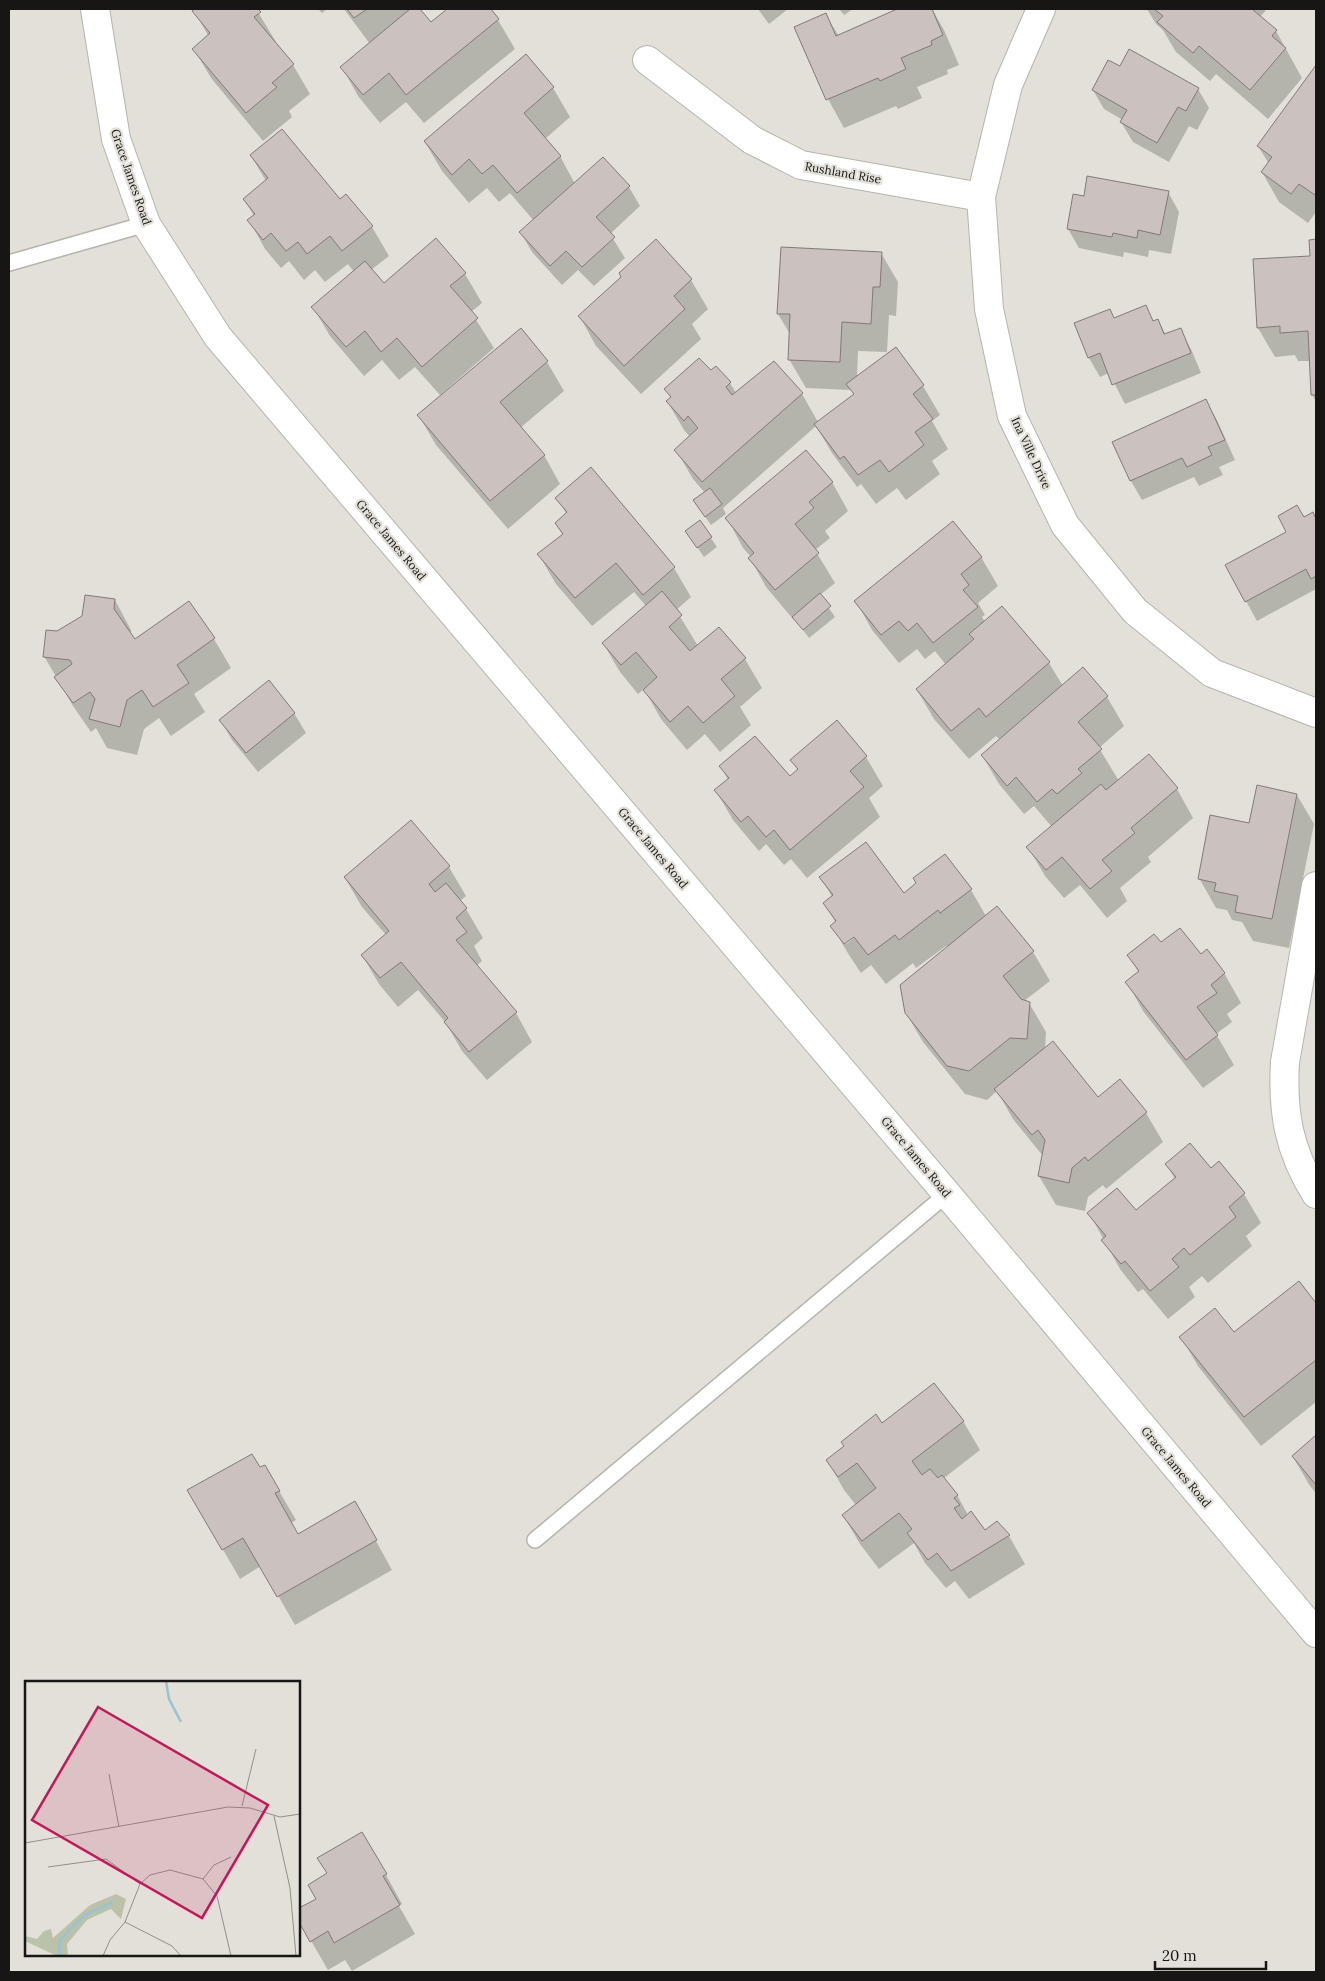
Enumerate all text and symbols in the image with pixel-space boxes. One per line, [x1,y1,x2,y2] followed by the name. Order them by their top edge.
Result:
[108,127,155,227] street label: Grace James Road
[804,158,883,187] street label: Rushland Rise
[1008,414,1055,492] street label: Ina Ville Drive
[353,496,429,583] street label: Grace James Road
[615,804,691,891] street label: Grace James Road
[878,1113,954,1200] street label: Grace James Road
[1138,1423,1214,1510] street label: Grace James Road
[25,1681,300,1956] inset map
[1155,1938,1266,1970] scale bar
[1162,1946,1197,1965] text: 20 m

